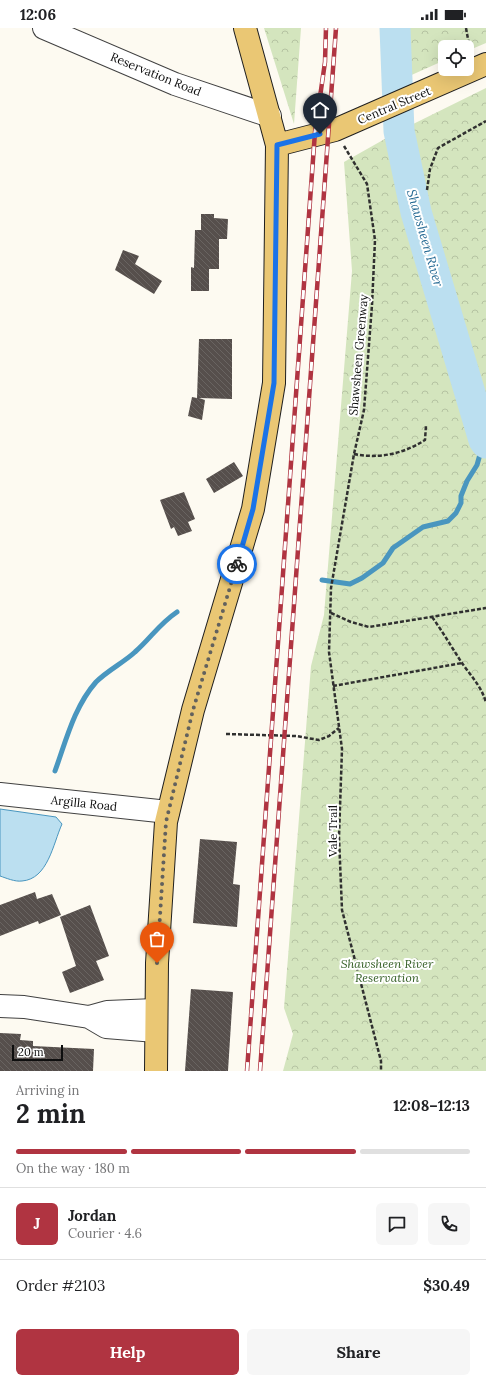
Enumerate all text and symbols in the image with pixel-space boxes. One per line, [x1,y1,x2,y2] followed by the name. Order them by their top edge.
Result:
[20,5,56,24] text: 12:06
[438,40,474,76] map controls
[438,40,474,76] button: locate
[108,49,204,99] street label: Reservation Road
[355,83,433,127] street label: Central Street
[303,93,337,134] pin
[309,99,331,121] icon: home
[403,187,447,289] water label: Shawsheen River
[345,293,371,416] street label: Shawsheen Greenway
[217,544,257,584] courier
[226,553,248,575] icon: bike
[49,792,118,814] street label: Argilla Road
[325,805,340,858] street label: Vale Trail
[140,922,174,963] pin
[146,928,168,950] icon: bag
[341,956,434,985] park label: Shawsheen River Reservation
[12,1043,63,1062] scale bar
[18,1045,43,1059] text: 20 m
[16,1082,79,1099] text: Arriving in
[393,1096,470,1115] text: 12:08–12:13
[16,1097,86,1130] text: 2 min
[16,1160,130,1177] text: On the way · 180 m
[376,1203,418,1245] button: chat
[428,1203,470,1245] button: phone
[68,1206,116,1225] text: Jordan
[34,1214,40,1233] text: J
[68,1225,142,1242] text: Courier · 4.6
[16,1276,105,1295] text: Order #2103
[423,1276,470,1295] text: $30.49
[16,1329,239,1375] button: Help
[247,1329,470,1375] button: Share

